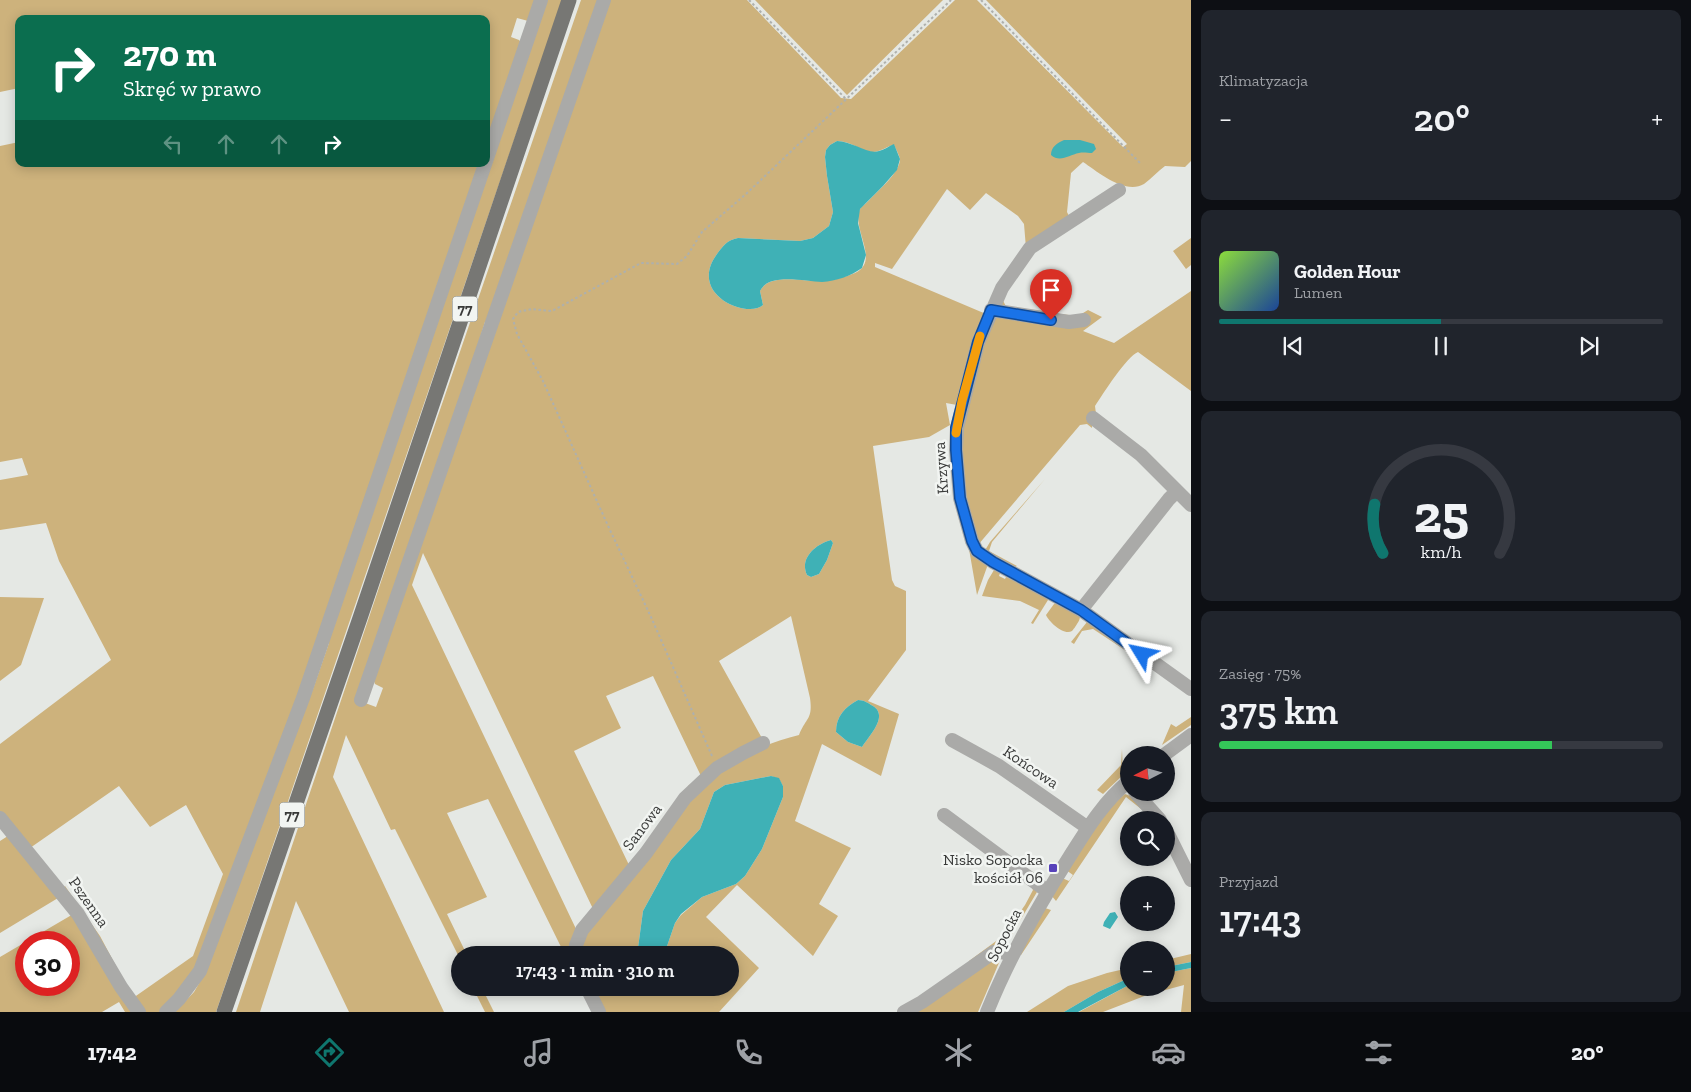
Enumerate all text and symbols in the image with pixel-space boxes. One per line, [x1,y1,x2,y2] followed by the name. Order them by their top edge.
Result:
[123,33,217,75] text: 270 m
[40,35,105,100] icon: right
[1219,71,1308,90] text: Klimatyzacja
[123,75,261,102] text: Skręć w prawo
[1414,95,1470,141] text: 20°
[1219,102,1232,135] text: −
[1651,102,1663,135] text: +
[159,130,187,158] icon: left
[212,130,240,158] icon: ahead
[265,130,293,158] icon: ahead
[318,130,346,158] icon: right
[1294,260,1401,283] text: Golden Hour
[1030,269,1072,320] pin
[1037,276,1065,304] icon: arrive
[1294,283,1342,302] text: Lumen
[452,296,478,322] road number: 77
[1279,332,1307,360] icon: previous
[1427,332,1455,360] icon: pause
[1575,332,1603,360] icon: next
[930,441,952,495] street label: Krzywa
[1413,483,1469,545] text: 25
[1421,541,1461,563] text: km/h
[1115,627,1167,679] position arrow
[1219,664,1301,683] text: Zasięg · 75%
[1219,688,1338,734] text: 375 km
[1000,742,1063,793] street label: Końcowa
[1120,746,1175,801] north arrow
[1120,746,1175,996] map controls
[618,800,666,854] street label: Sanowa
[280,802,304,828] road number: 77
[1120,811,1175,866] button: search
[943,850,1043,887] place label: Nisko Sopocka kościół 06
[1047,862,1059,874] marker: Nisko Sopocka kościół 06
[1219,872,1278,891] text: Przyjazd
[65,873,113,931] street label: Pszenna
[1120,876,1175,931] button: +
[1219,896,1302,942] text: 17:43
[983,905,1026,965] street label: Sopocka
[15,931,80,996] speed limit sign: 30
[1120,941,1175,996] button: −
[516,959,674,982] text: 17:43 · 1 min · 310 m
[312,1035,347,1070] icon: directions
[521,1035,556,1070] icon: music
[731,1035,766,1070] icon: phone
[941,1035,976,1070] icon: climate
[1151,1035,1186,1070] icon: car
[1361,1035,1396,1070] icon: filters
[87,1039,137,1066] text: 17:42
[1571,1039,1603,1066] text: 20°

